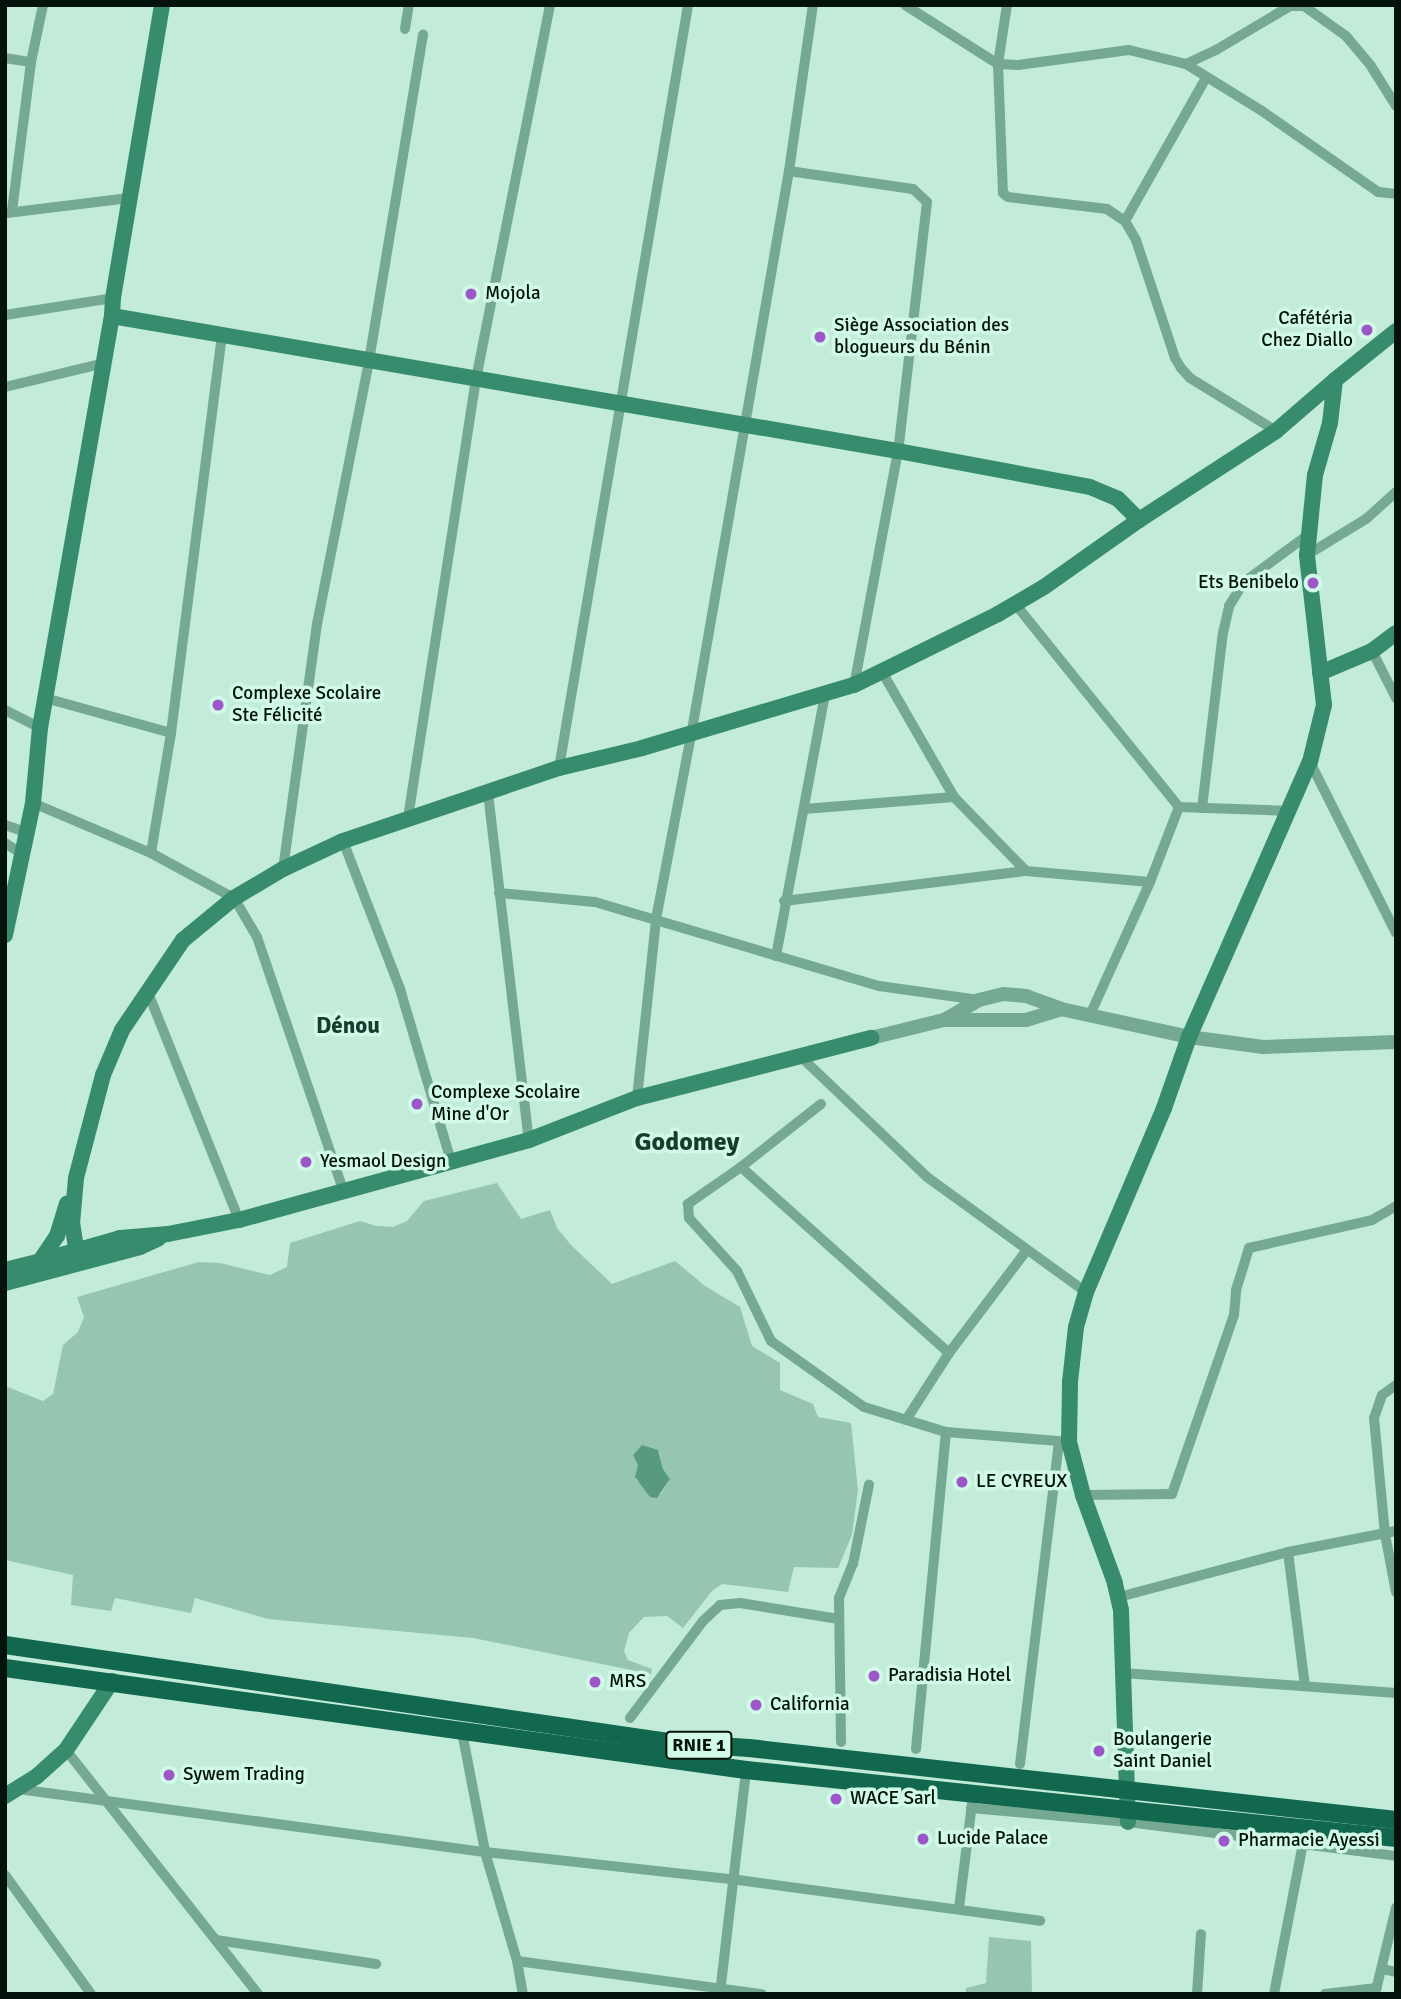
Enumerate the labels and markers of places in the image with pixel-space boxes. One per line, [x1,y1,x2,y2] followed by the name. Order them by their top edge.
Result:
[485,283,541,305] place label: Mojola
[463,286,479,302] marker: Mojola
[1261,308,1353,352] place label: Cafétéria Chez Diallo
[834,315,1009,359] place label: Siège Association des blogueurs du Bénin
[1359,322,1375,338] marker: Cafétéria Chez Diallo
[812,329,828,345] marker: Siège Association des blogueurs du Bénin
[1198,572,1299,594] place label: Ets Benibelo
[1305,575,1321,591] marker: Ets Benibelo
[232,683,381,727] place label: Complexe Scolaire Ste Félicité
[210,697,226,713] marker: Complexe Scolaire Ste Félicité
[431,1082,580,1126] place label: Complexe Scolaire Mine d'Or
[409,1096,425,1112] marker: Complexe Scolaire Mine d'Or
[320,1151,446,1173] place label: Yesmaol Design
[298,1154,314,1170] marker: Yesmaol Design
[976,1471,1067,1493] place label: LE CYREUX
[954,1474,970,1490] marker: LE CYREUX
[888,1665,1011,1687] place label: Paradisia Hotel
[866,1668,882,1684] marker: Paradisia Hotel
[609,1671,646,1693] place label: MRS
[587,1674,603,1690] marker: MRS
[770,1694,850,1716] place label: California
[748,1697,764,1713] marker: California
[1113,1729,1212,1773] place label: Boulangerie Saint Daniel
[1091,1743,1107,1759] marker: Boulangerie Saint Daniel
[183,1764,305,1786] place label: Sywem Trading
[161,1767,177,1783] marker: Sywem Trading
[850,1788,936,1810] place label: WACE Sarl
[828,1791,844,1807] marker: WACE Sarl
[937,1828,1048,1850] place label: Lucide Palace
[1238,1830,1380,1852] place label: Pharmacie Ayessi
[915,1831,931,1847] marker: Lucide Palace
[1216,1833,1232,1849] marker: Pharmacie Ayessi

